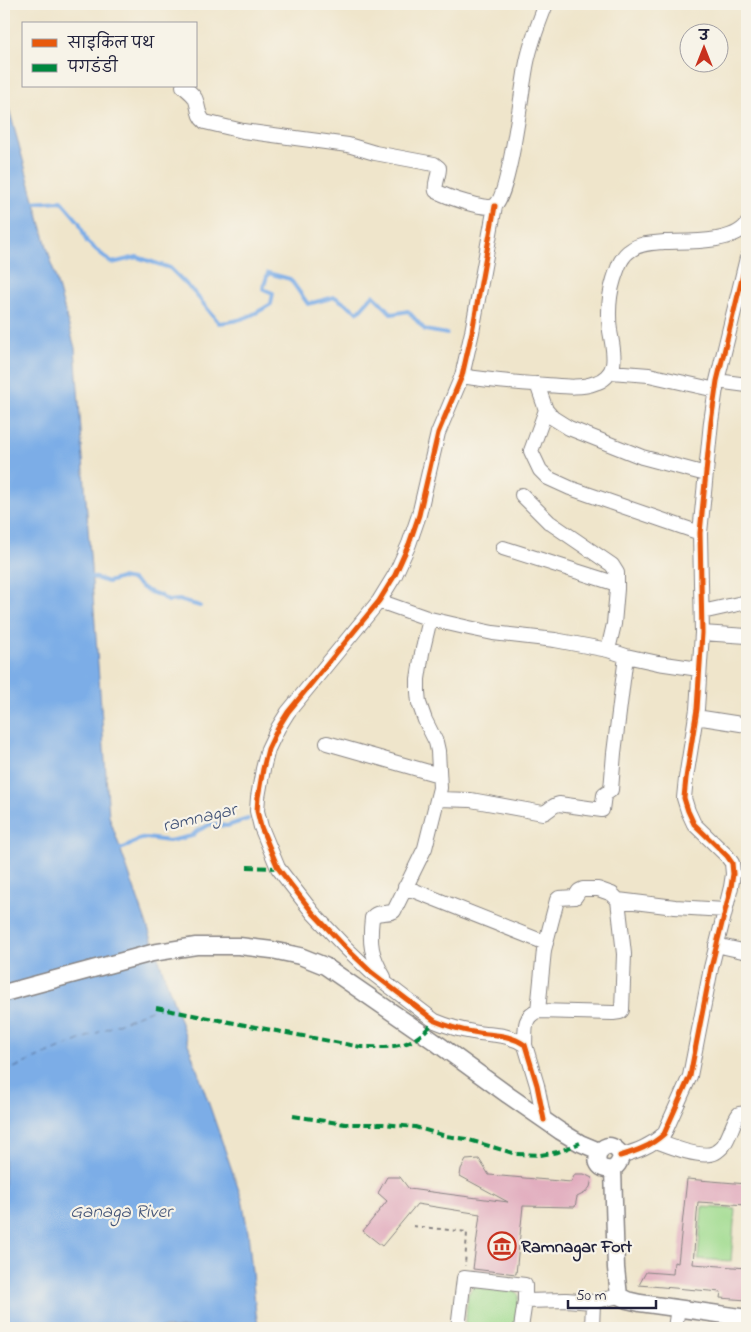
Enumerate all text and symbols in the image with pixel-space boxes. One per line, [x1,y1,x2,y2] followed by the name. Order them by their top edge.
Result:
[22,22,198,88] legend
[678,22,728,72] north arrow
[697,26,710,47] text: उ
[67,31,155,55] text: साइकिल पथ
[67,55,118,79] text: पगडंडी
[160,796,242,841] water label: ramnagar
[70,1199,174,1227] water label: Ganaga River
[487,1231,517,1261] museum icon: Ramnagar Fort
[521,1235,633,1262] place label: Ramnagar Fort
[568,1277,656,1309] scale bar
[576,1285,607,1307] text: 50 m

